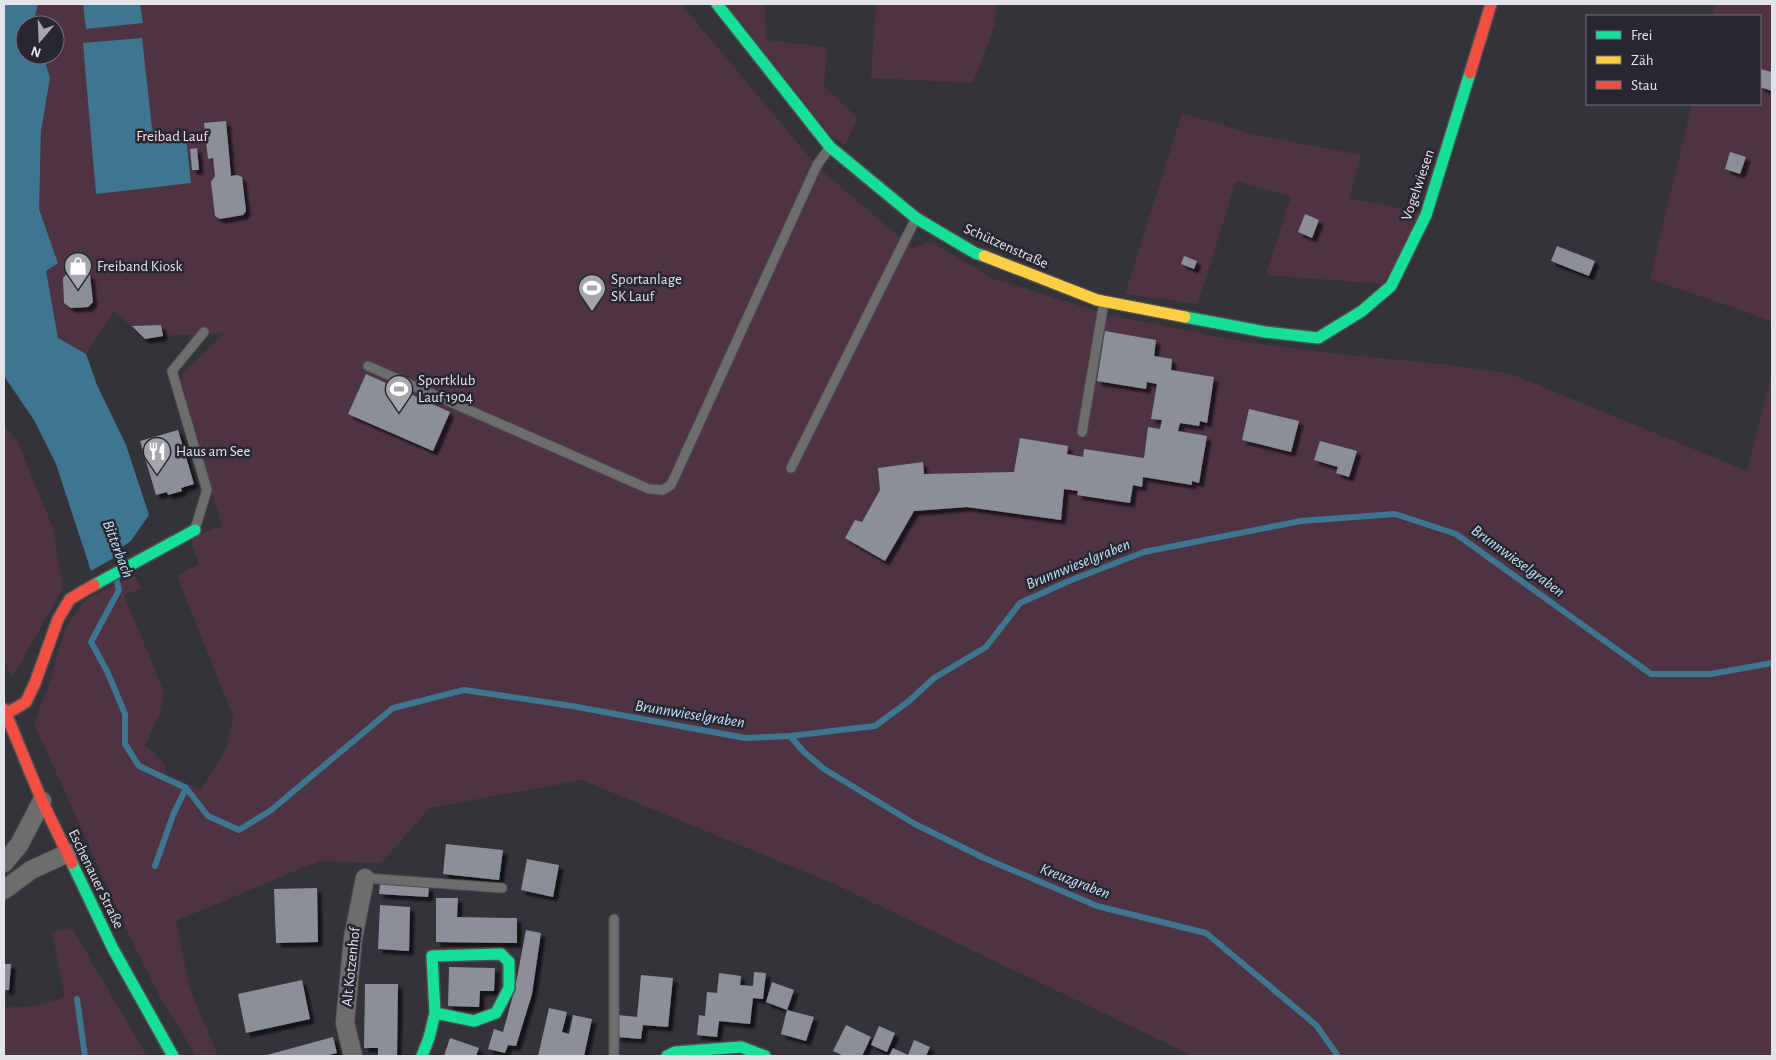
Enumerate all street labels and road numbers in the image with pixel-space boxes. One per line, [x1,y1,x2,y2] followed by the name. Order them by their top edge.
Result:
[1399,148,1437,222] street label: Vogelwiesen
[962,221,1051,271] street label: Schützenstraße
[65,827,127,931] street label: Eschenauer Straße
[339,925,363,1007] street label: Alt Kotzenhof

